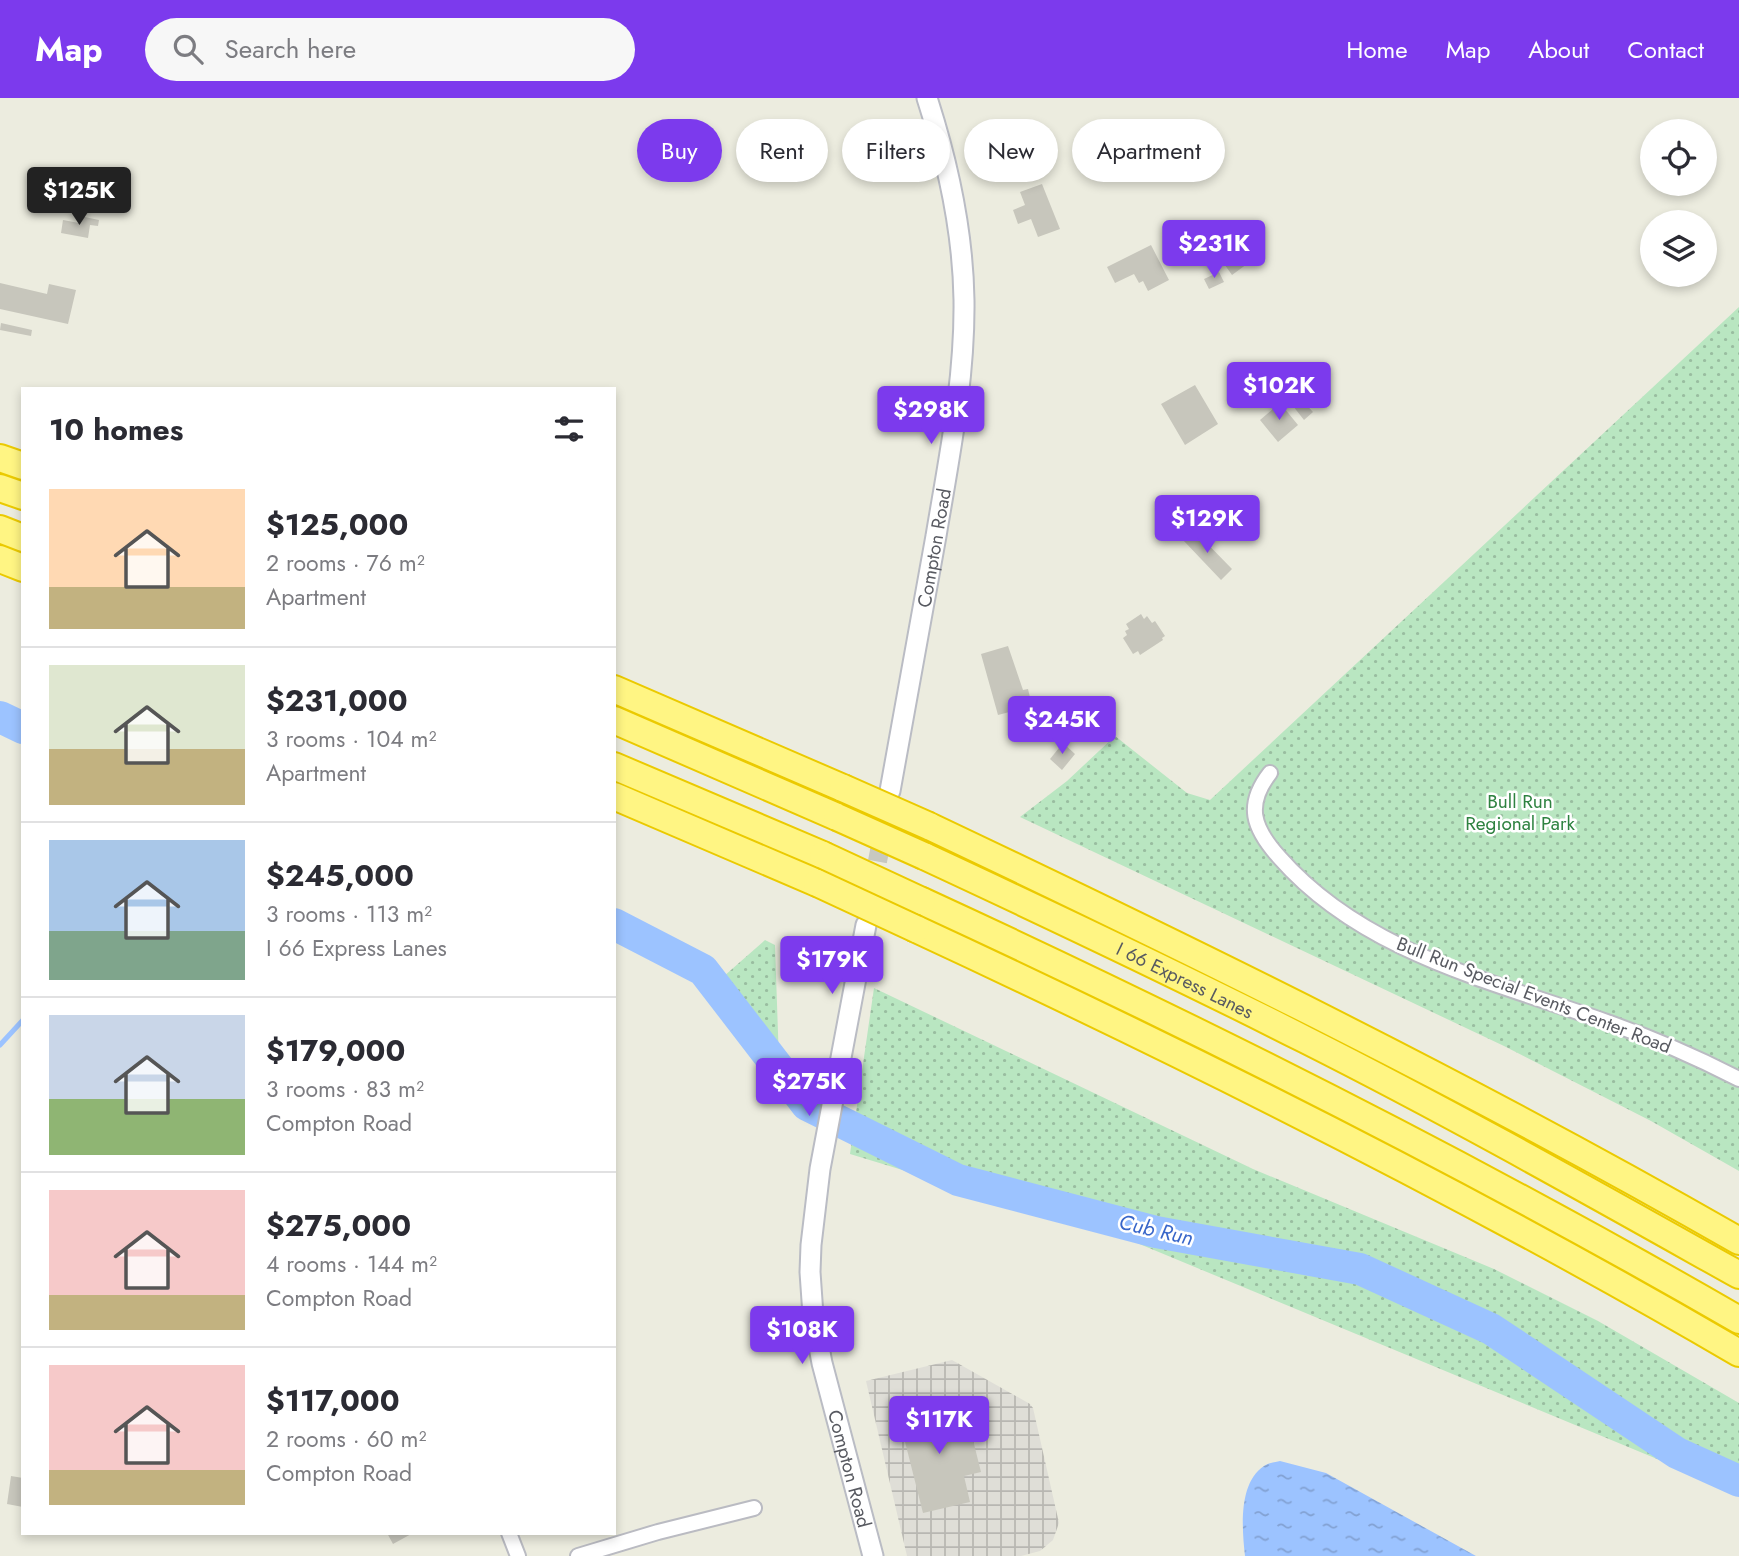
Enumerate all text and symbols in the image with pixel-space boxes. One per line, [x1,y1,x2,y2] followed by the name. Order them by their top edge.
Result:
[145,18,635,81] search box
[35,26,103,73] text: Map
[169,30,207,68] icon: search
[225,30,356,68] text: Search here
[1346,32,1408,67] text: Home
[1446,32,1490,67] text: Map
[1528,32,1589,67] text: About
[1627,32,1704,67] text: Contact
[637,119,722,182] chip: Buy
[736,119,828,182] chip: Rent
[842,119,950,182] chip: Filters
[964,119,1058,182] chip: New
[1072,119,1225,182] chip: Apartment
[1640,119,1717,287] map controls
[1640,119,1717,196] button: locate
[30,167,128,227] pin: $125K
[43,173,115,207] text: $125K
[1640,210,1717,287] button: layers
[1165,220,1263,280] pin: $231K
[1178,226,1250,260] text: $231K
[1230,362,1328,422] pin: $102K
[1243,368,1315,402] text: $102K
[882,386,980,446] pin: $298K
[893,392,969,426] text: $298K
[49,408,183,451] text: 10 homes
[550,410,588,448] icon: filters
[910,486,957,610] street label: Compton Road
[1158,496,1256,555] pin: $129K
[1171,501,1243,535] text: $129K
[266,503,408,546] text: $125,000
[105,517,189,601] icon: home
[266,546,425,580] text: 2 rooms · 76 m²
[266,580,366,614] text: Apartment
[266,679,408,722] text: $231,000
[105,693,189,777] icon: home
[1013,696,1111,756] pin: $245K
[1024,702,1100,736] text: $245K
[266,722,436,756] text: 3 rooms · 104 m²
[266,756,366,790] text: Apartment
[1465,788,1575,837] park label: Bull Run Regional Park
[266,854,414,897] text: $245,000
[105,868,189,952] icon: home
[266,897,432,931] text: 3 rooms · 113 m²
[1393,930,1675,1060] street label: Bull Run Special Events Center Road
[266,931,447,965] text: I 66 Express Lanes
[1112,935,1258,1025] street label: I 66 Express Lanes
[783,936,881,996] pin: $179K
[796,942,868,976] text: $179K
[266,1029,405,1072] text: $179,000
[105,1043,189,1127] icon: home
[760,1058,858,1118] pin: $275K
[772,1064,846,1098] text: $275K
[266,1072,424,1106] text: 3 rooms · 83 m²
[266,1106,412,1140] text: Compton Road
[266,1204,411,1247] text: $275,000
[1116,1207,1196,1253] water label: Cub Run
[105,1218,189,1302] icon: home
[266,1247,437,1281] text: 4 rooms · 144 m²
[266,1281,412,1315] text: Compton Road
[753,1306,851,1366] pin: $108K
[766,1312,838,1346] text: $108K
[266,1379,400,1422] text: $117,000
[105,1393,189,1477] icon: home
[890,1396,988,1456] pin: $117K
[905,1402,973,1436] text: $117K
[821,1407,878,1530] street label: Compton Road
[266,1422,426,1456] text: 2 rooms · 60 m²
[266,1456,412,1490] text: Compton Road

